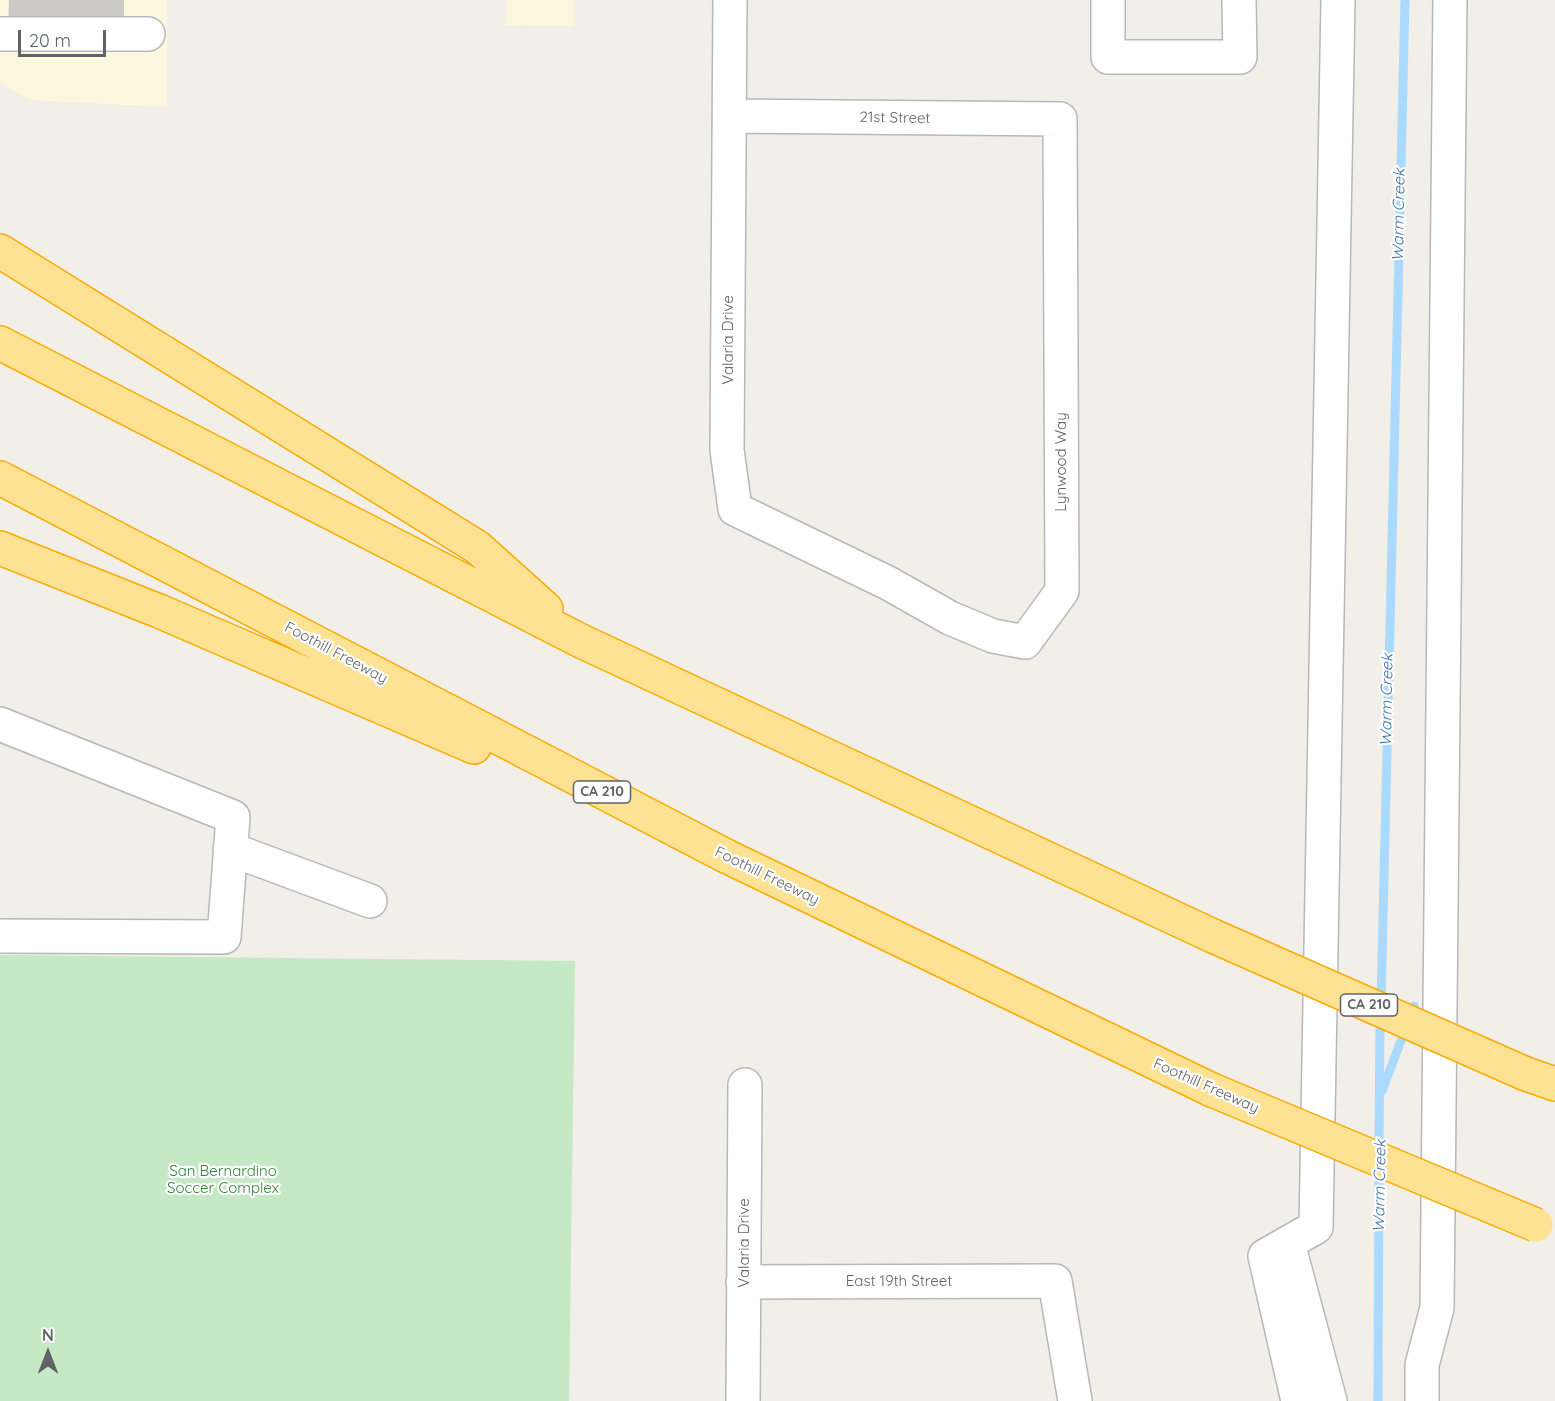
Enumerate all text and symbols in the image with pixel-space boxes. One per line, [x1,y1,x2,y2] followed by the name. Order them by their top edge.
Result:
[21,18,110,56] scale bar
[29,29,71,52] text: 20 m
[859,108,931,128] street label: 21st Street
[1389,168,1409,262] water label: Warm Creek
[719,295,737,385] street label: Valaria Drive
[1052,412,1070,512] street label: Lynwood Way
[281,618,391,688] street label: Foothill Freeway
[1377,653,1397,747] water label: Warm Creek
[574,781,630,803] road number: CA 210
[712,843,822,909] street label: Foothill Freeway
[1340,994,1398,1016] road number: CA 210
[1150,1055,1262,1117] street label: Foothill Freeway
[1370,1139,1390,1233] water label: Warm Creek
[167,1162,279,1197] park label: San Bernardino Soccer Complex
[735,1198,753,1288] street label: Valaria Drive
[846,1272,952,1290] street label: East 19th Street
[18,1323,78,1383] north arrow
[42,1325,54,1345] text: N

